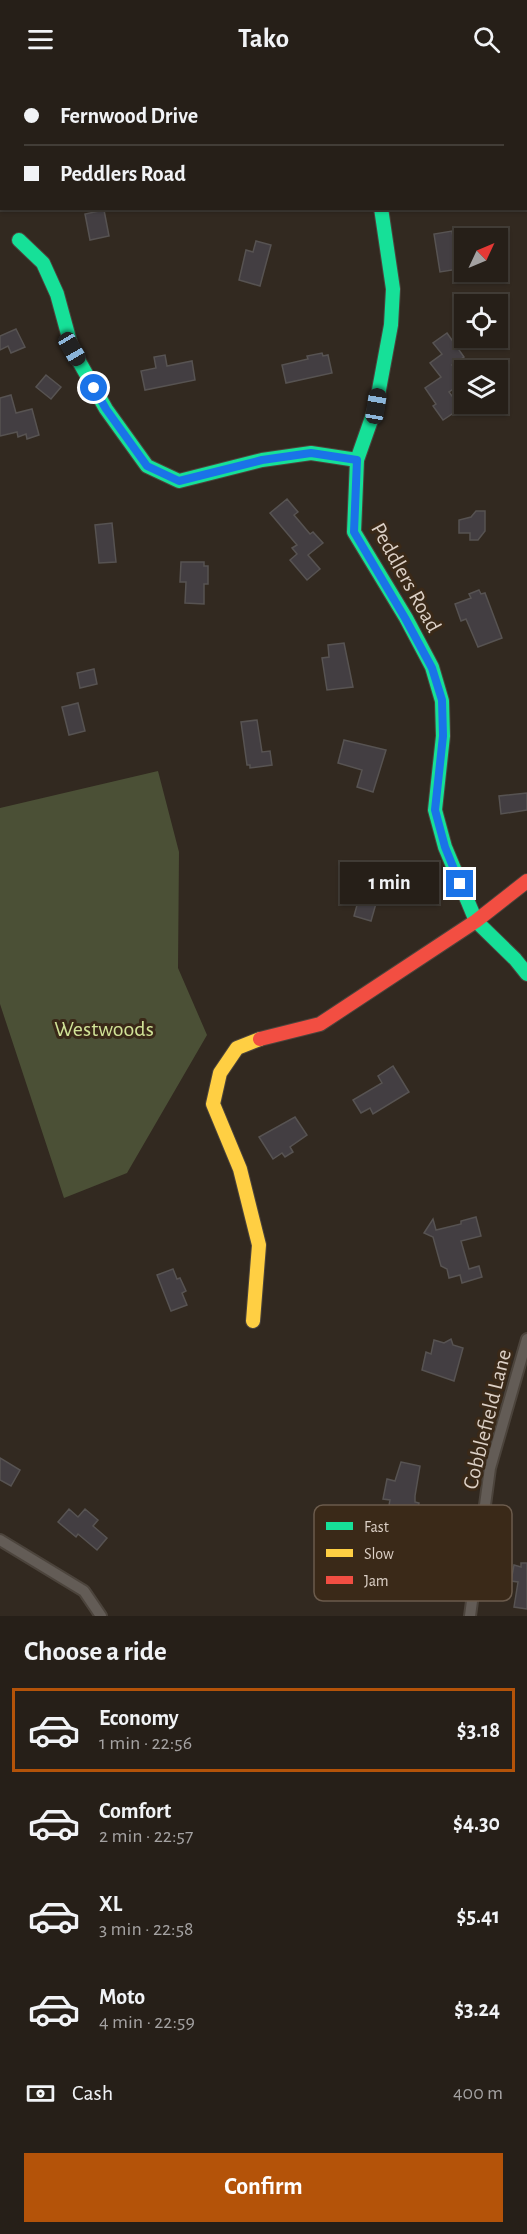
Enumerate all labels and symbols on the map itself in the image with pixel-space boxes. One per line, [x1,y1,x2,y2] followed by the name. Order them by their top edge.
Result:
[454,228,508,282] north arrow
[55,329,89,369] car
[80,374,107,401] route start
[364,387,388,425] car
[367,519,445,636] street label: Peddlers Road
[340,863,439,905] callout: 1 min
[446,870,473,897] route end
[54,1018,154,1040] park label: Westwoods
[459,1347,515,1491] street label: Cobblefield Lane
[314,1505,512,1601] legend
[364,1519,389,1535] text: Fast
[364,1546,394,1562] text: Slow
[364,1573,389,1589] text: Jam

